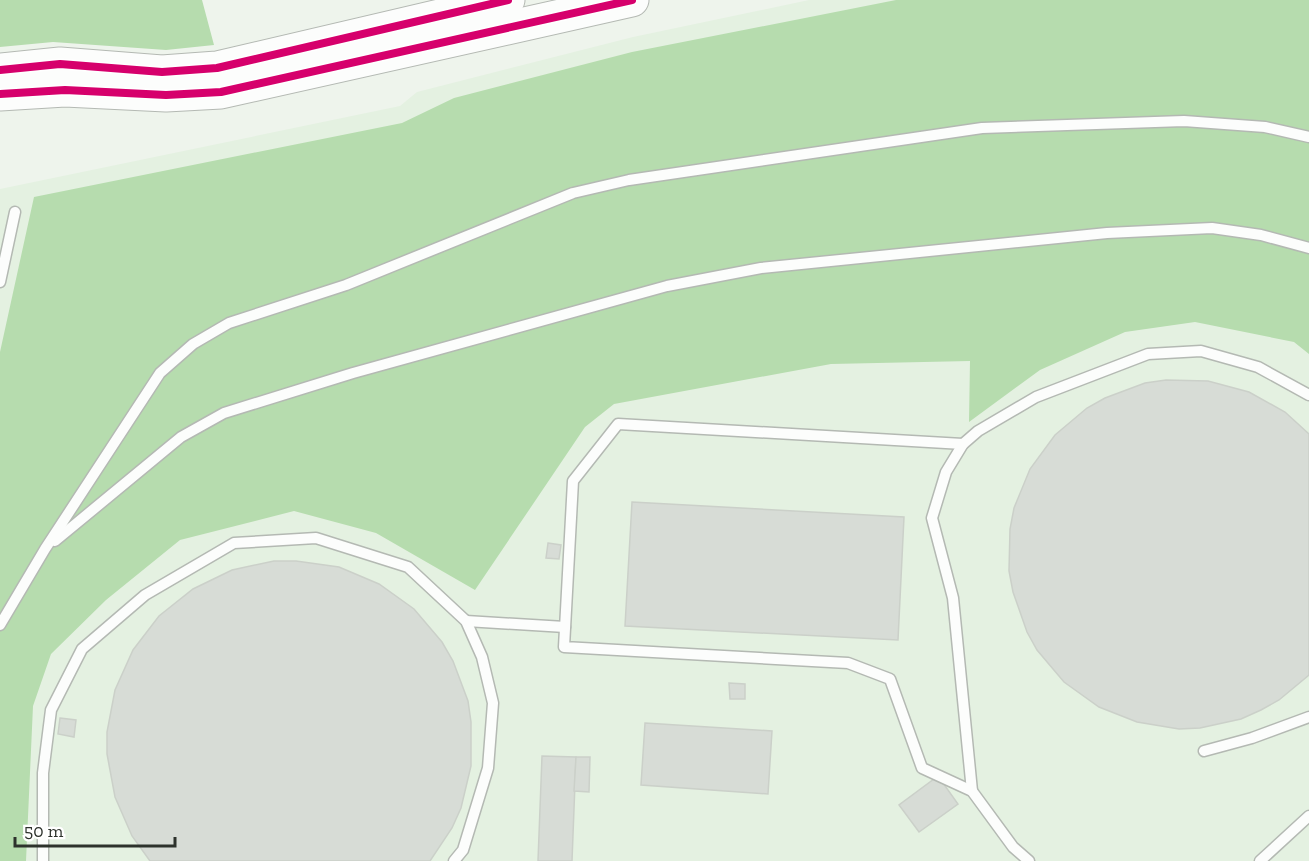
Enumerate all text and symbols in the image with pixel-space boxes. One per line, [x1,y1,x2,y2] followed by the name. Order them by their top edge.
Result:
[15,810,176,848] scale bar
[24,820,64,842] text: 50 m

